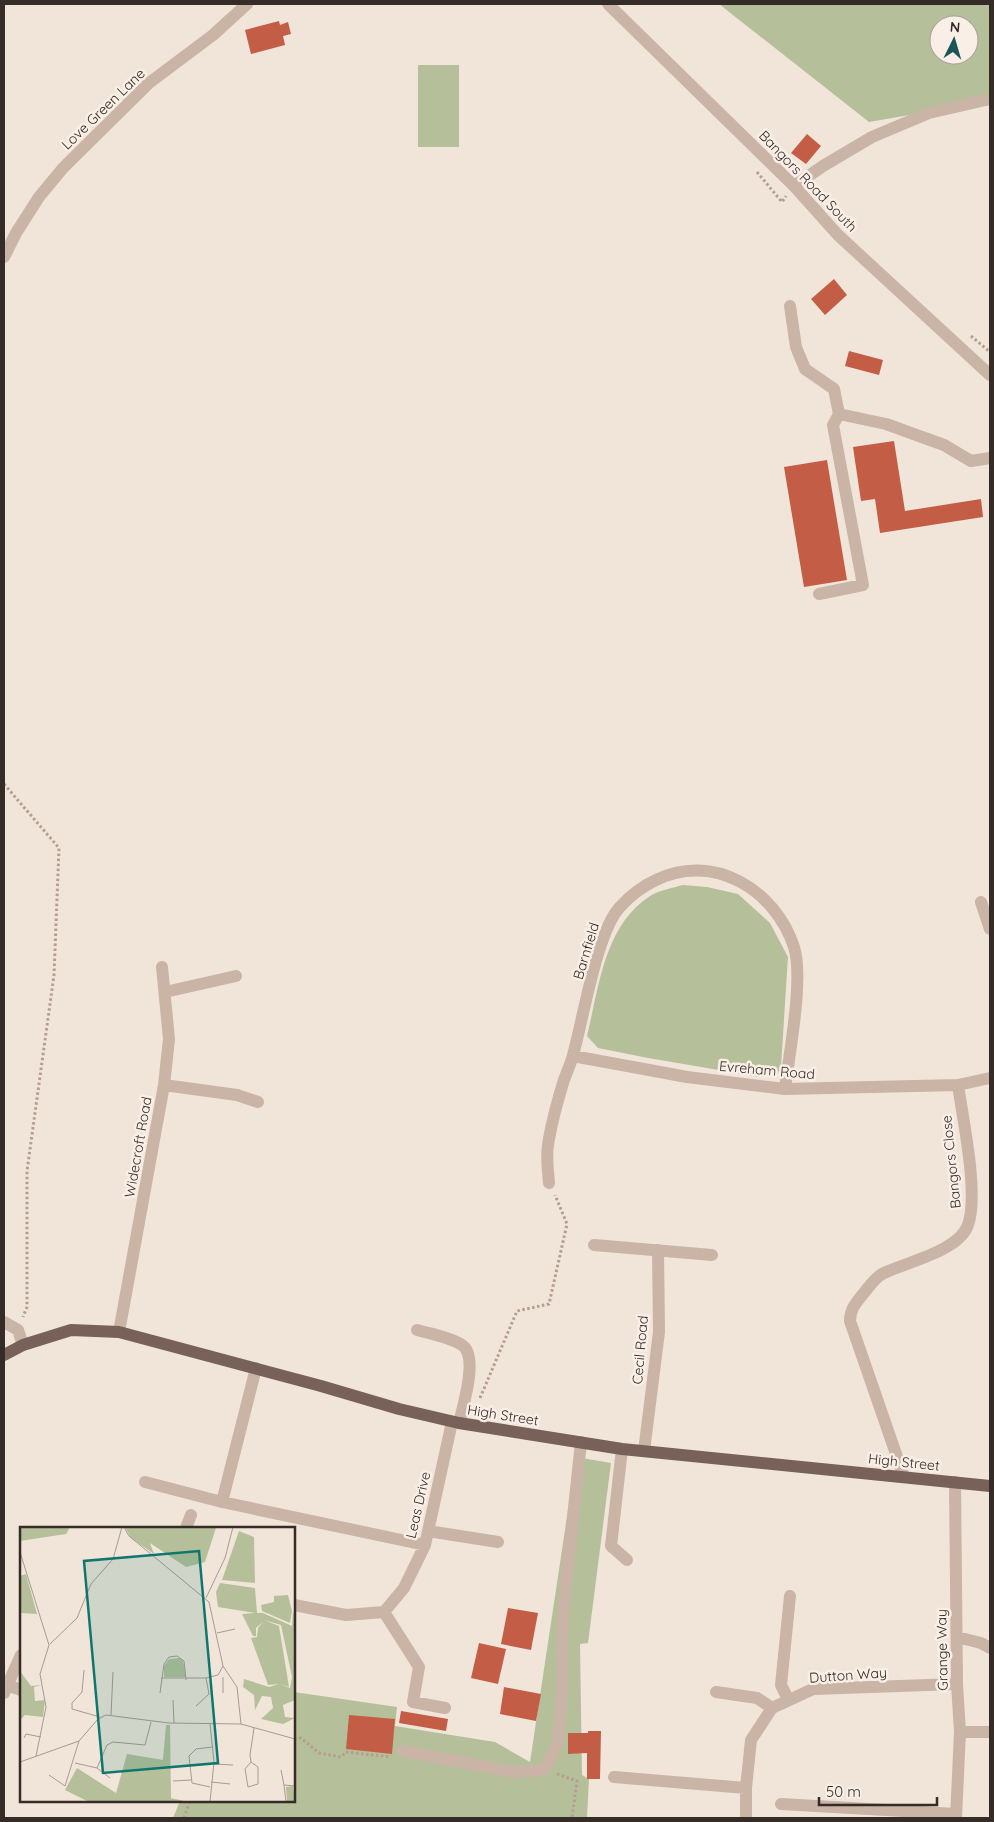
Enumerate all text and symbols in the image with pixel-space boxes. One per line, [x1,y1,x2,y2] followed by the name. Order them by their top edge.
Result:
[929,15,979,65] north arrow
[949,18,961,36] text: N
[57,64,149,153] street label: Love Green Lane
[755,127,861,235] street label: Bangors Road South
[569,920,603,982] street label: Barnfield
[718,1057,816,1083] street label: Evreham Road
[120,1095,156,1199] street label: Widecroft Road
[937,1114,965,1209] street label: Bangors Close
[628,1315,652,1385] street label: Cecil Road
[466,1400,540,1430] street label: High Street
[867,1449,941,1475] street label: High Street
[402,1470,434,1540] street label: Leas Drive
[20,1527,295,1802] inset map
[932,1609,952,1691] street label: Grange Way
[809,1663,887,1687] street label: Dutton Way
[819,1774,936,1806] scale bar
[826,1782,861,1801] text: 50 m

